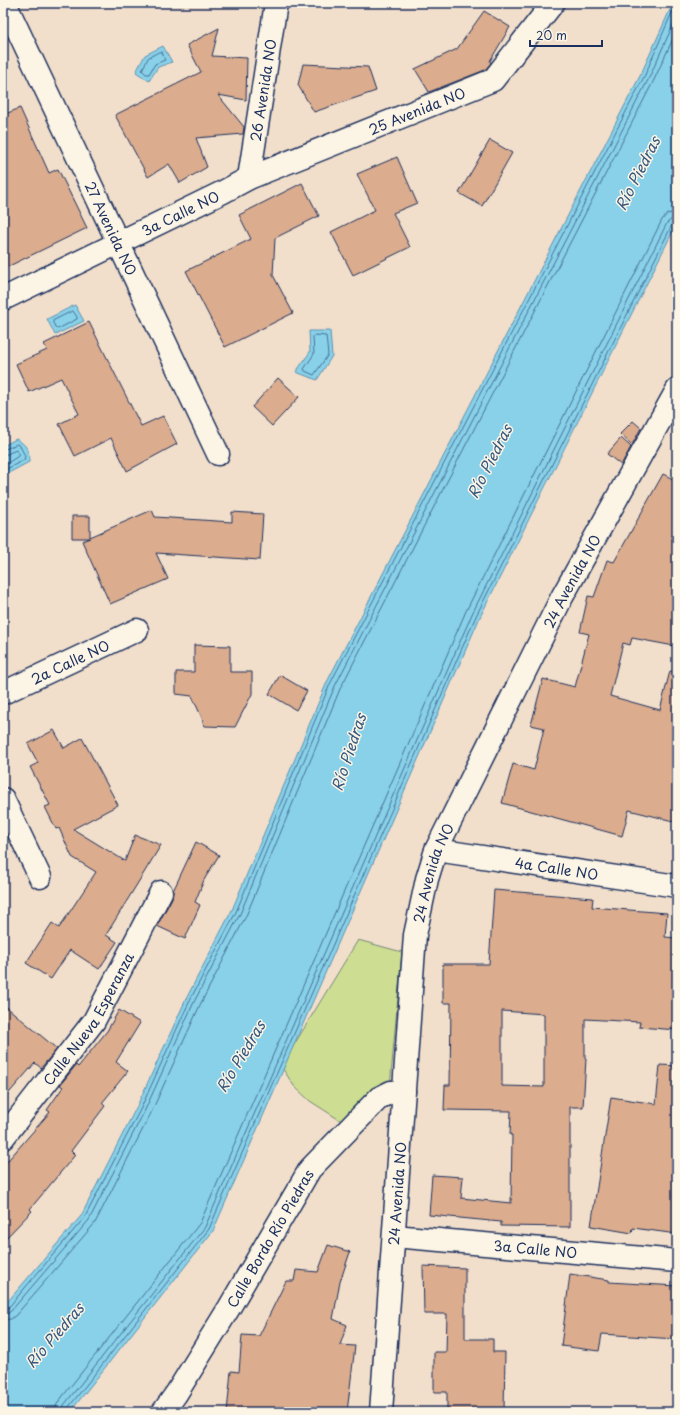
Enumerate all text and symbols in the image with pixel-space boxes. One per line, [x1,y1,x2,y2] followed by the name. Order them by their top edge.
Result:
[530,22,602,48] scale bar
[536,26,567,44] text: 20 m
[244,37,281,143] street label: 26 Avenida NO
[365,82,469,140] street label: 25 Avenida NO
[609,131,666,214] water label: Río Piedras
[80,178,143,279] street label: 27 Avenida NO
[138,185,223,241] street label: 3a Calle NO
[461,419,518,502] water label: Río Piedras
[538,530,605,632] street label: 24 Avenida NO
[27,634,113,689] street label: 2a Calle NO
[325,709,372,793] water label: Río Piedras
[407,819,458,925] street label: 24 Avenida NO
[513,851,600,885] street label: 4a Calle NO
[37,948,139,1090] street label: Calle Nueva Esperanza
[210,1015,271,1096] water label: Río Piedras
[382,1141,411,1246] street label: 24 Avenida NO
[221,1165,318,1311] street label: Calle Bordo Río Piedras
[493,1234,578,1263] street label: 3a Calle NO
[19,1297,90,1373] water label: Río Piedras

